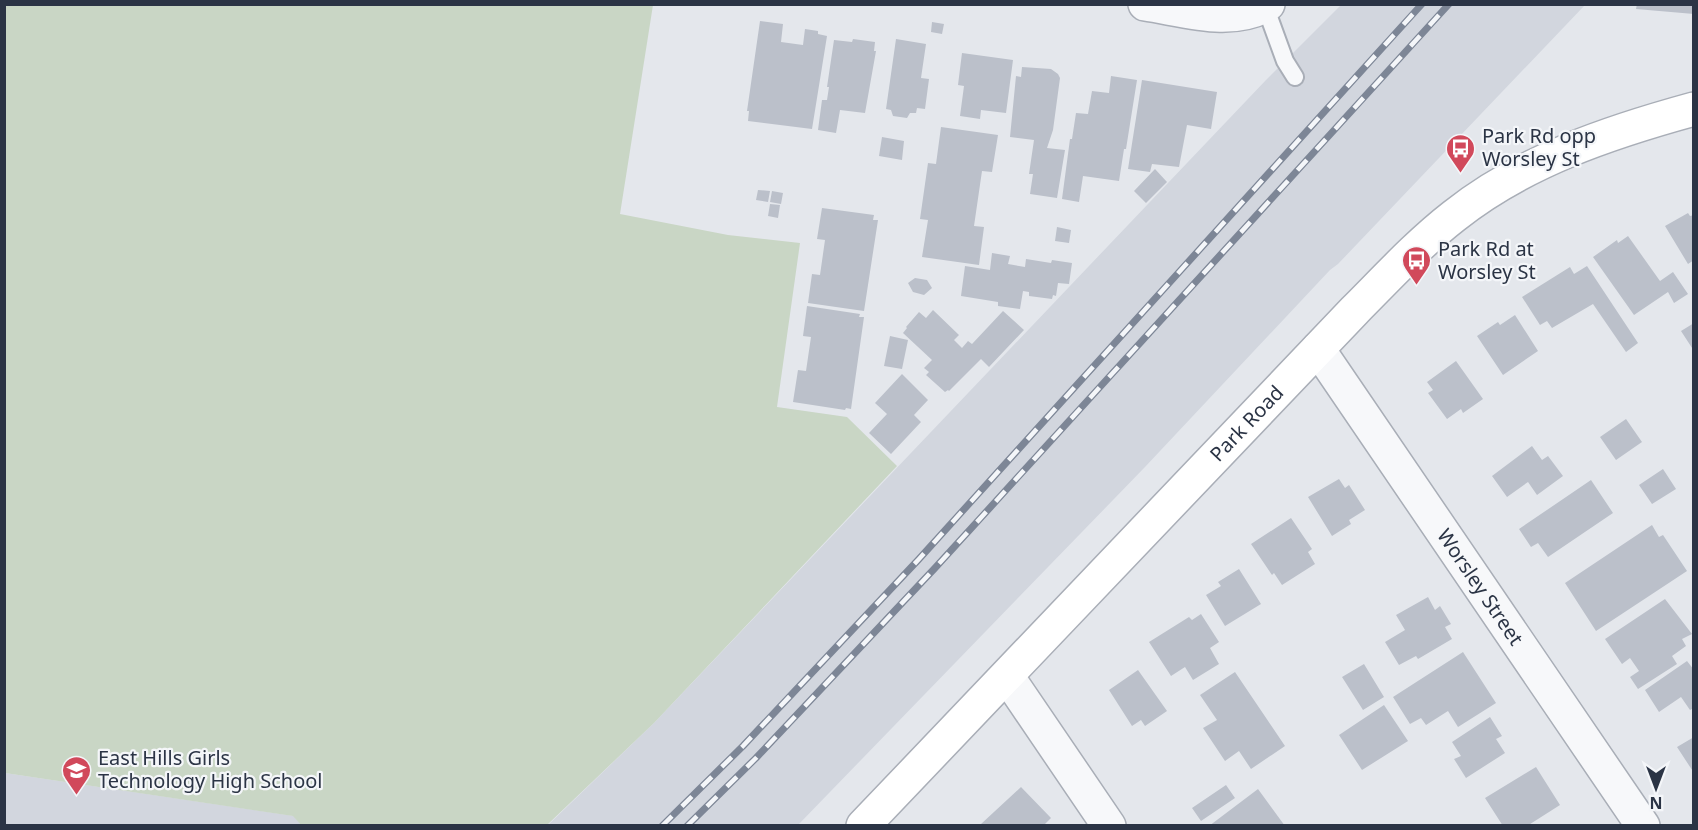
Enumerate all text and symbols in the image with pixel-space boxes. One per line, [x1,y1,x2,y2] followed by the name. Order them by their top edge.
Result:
[1482,122,1596,172] place label: Park Rd opp Worsley St
[1445,132,1477,174] bus stop icon: Park Rd opp Worsley St
[1438,235,1536,285] place label: Park Rd at Worsley St
[1401,244,1433,286] bus stop icon: Park Rd at Worsley St
[1204,379,1289,467] street label: Park Road
[1431,523,1530,650] street label: Worsley Street
[98,744,323,794] place label: East Hills Girls Technology High School
[61,754,93,796] school or university icon: East Hills Girls Technology High School
[1626,758,1686,818] north arrow
[1649,792,1663,814] text: N

